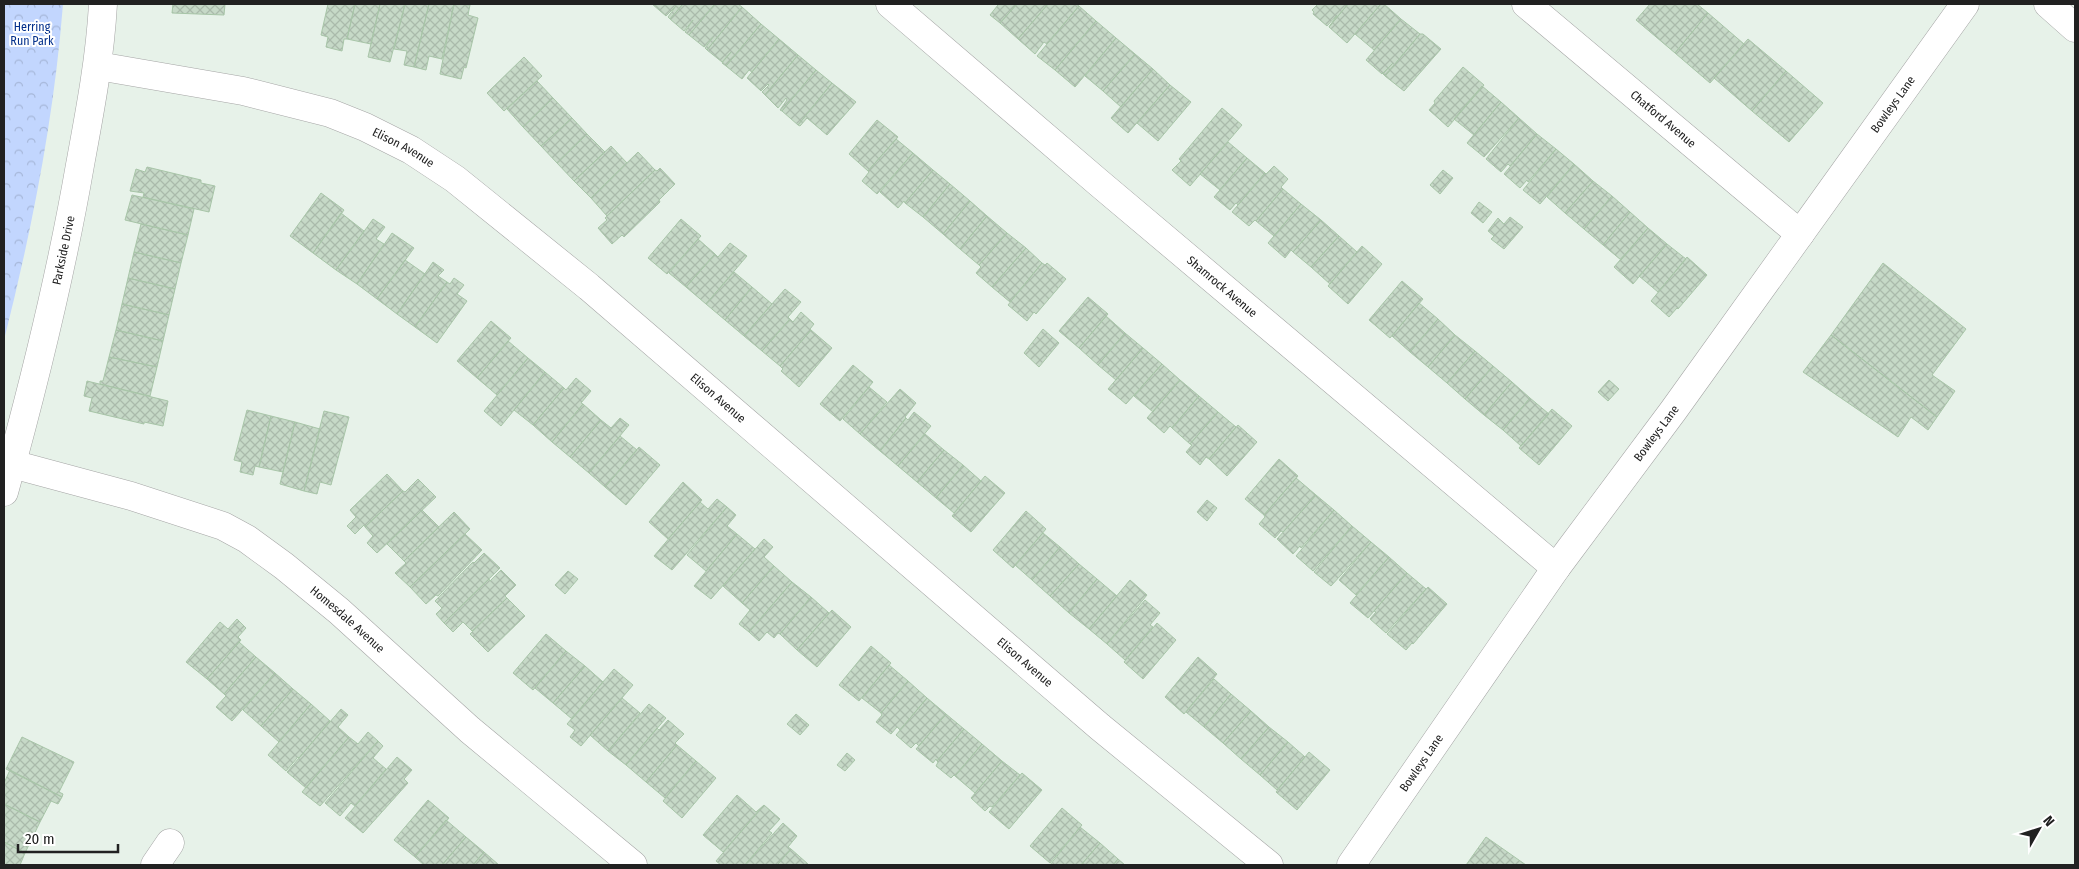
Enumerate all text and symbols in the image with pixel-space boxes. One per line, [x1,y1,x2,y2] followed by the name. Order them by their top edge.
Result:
[10,20,54,48] park label: Herring Run Park
[1868,73,1918,135] street label: Bowleys Lane
[1627,88,1699,151] street label: Chatford Avenue
[370,125,437,170] street label: Elison Avenue
[50,215,78,286] street label: Parkside Drive
[1184,253,1260,320] street label: Shamrock Avenue
[687,370,749,426] street label: Elison Avenue
[1631,402,1682,464] street label: Bowleys Lane
[307,583,387,656] street label: Homesdale Avenue
[994,635,1055,690] street label: Elison Avenue
[1397,732,1446,794] street label: Bowleys Lane
[2014,804,2064,854] north arrow
[2039,813,2058,830] text: N
[18,822,118,854] scale bar
[25,830,55,848] text: 20 m

